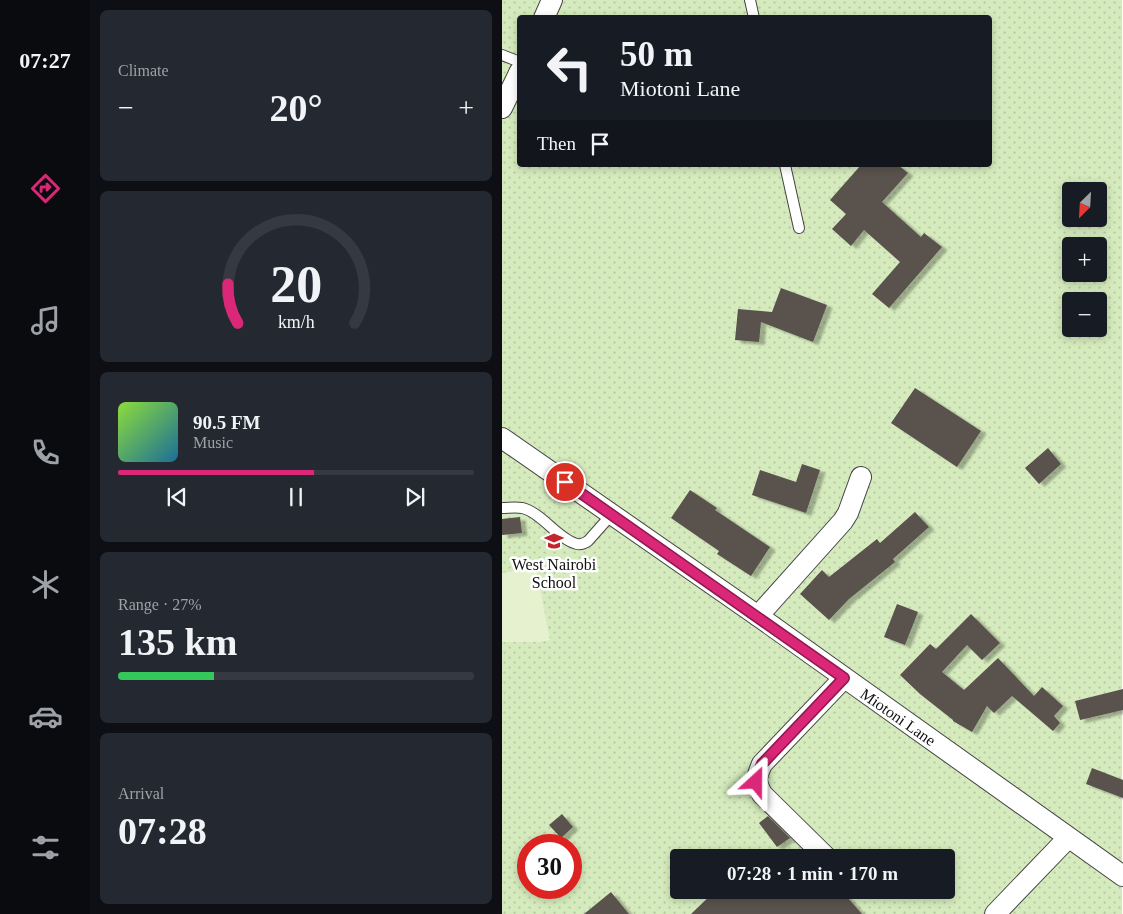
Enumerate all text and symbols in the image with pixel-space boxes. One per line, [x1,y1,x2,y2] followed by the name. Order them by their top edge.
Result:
[537,35,602,100] icon: left
[620,35,693,74] text: 50 m
[19,48,71,73] text: 07:27
[118,62,169,79] text: Climate
[620,76,740,101] text: Miotoni Lane
[269,87,323,129] text: 20°
[118,92,134,123] text: −
[458,92,474,123] text: +
[586,130,614,158] icon: arrive
[537,133,576,154] text: Then
[28,171,63,206] icon: directions
[1062,182,1107,228] north arrow
[1062,182,1107,337] map controls
[1062,237,1107,282] button: +
[270,256,322,313] text: 20
[1062,292,1107,337] button: −
[28,303,63,338] icon: music
[278,312,314,332] text: km/h
[193,412,261,433] text: 90.5 FM
[193,434,233,451] text: Music
[28,435,63,470] icon: phone
[544,461,586,503] pin
[551,468,579,496] icon: arrive
[163,483,191,511] icon: previous
[282,483,310,511] icon: pause
[401,483,429,511] icon: next
[543,530,565,552] school or university icon: West Nairobi School
[512,556,597,591] place label: West Nairobi School
[28,567,63,602] icon: climate
[118,596,202,613] text: Range · 27%
[118,621,237,663] text: 135 km
[857,685,939,749] street label: Miotoni Lane
[28,699,63,734] icon: car
[729,755,781,807] position arrow
[118,785,164,802] text: Arrival
[118,810,207,852] text: 07:28
[28,830,63,865] icon: filters
[517,834,582,899] speed limit sign: 30
[727,863,898,884] text: 07:28 · 1 min · 170 m

